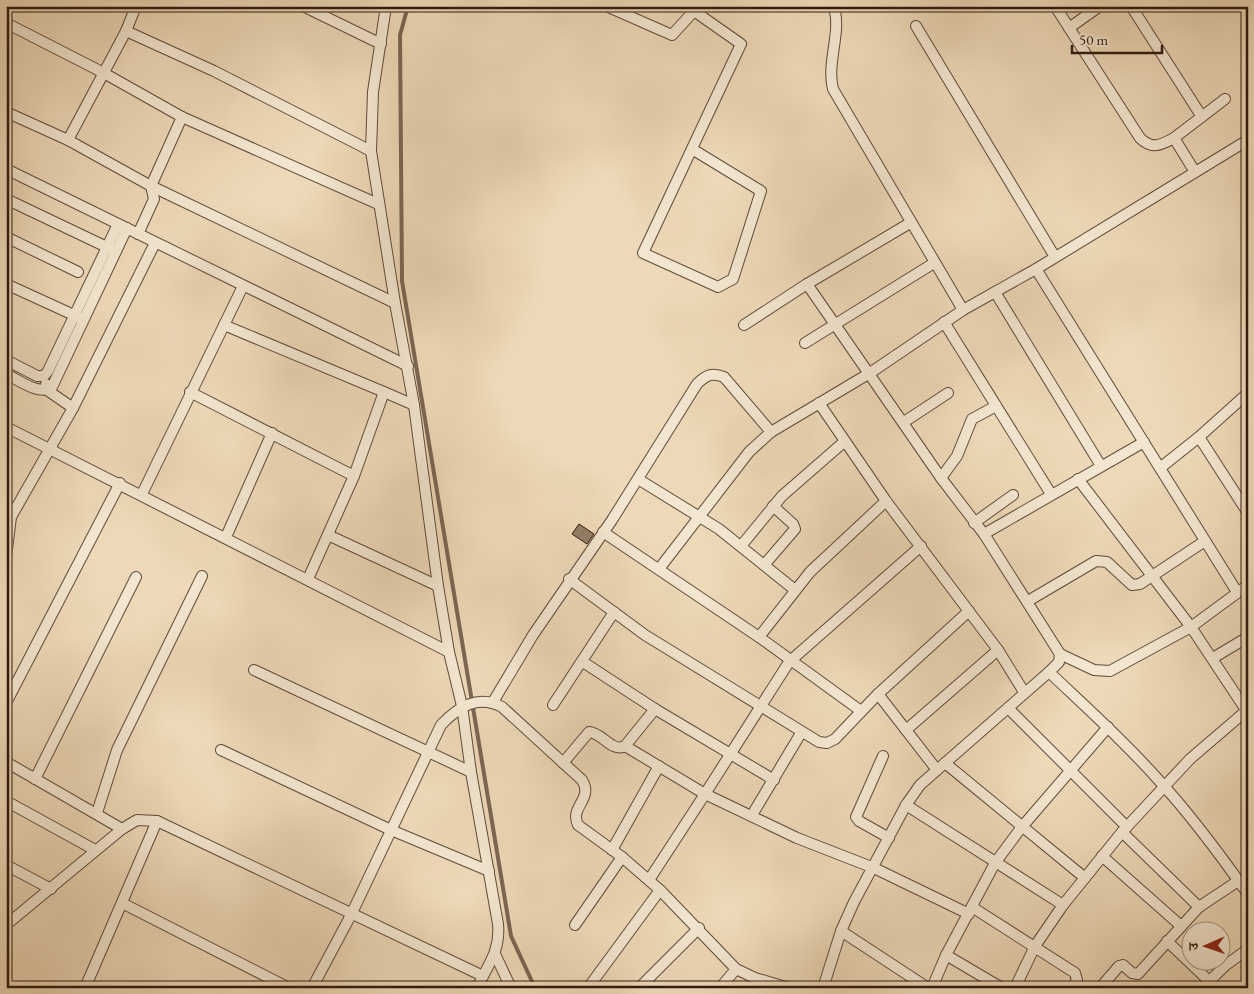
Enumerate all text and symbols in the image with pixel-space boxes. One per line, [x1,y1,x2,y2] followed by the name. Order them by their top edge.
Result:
[1072,22,1162,54] scale bar
[1079,30,1108,49] text: 50 m
[1182,922,1232,972] north arrow
[1184,942,1202,951] text: उ

